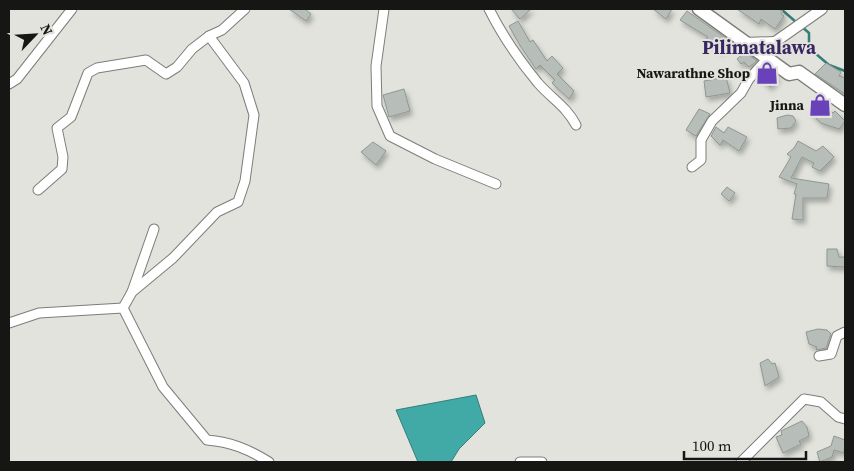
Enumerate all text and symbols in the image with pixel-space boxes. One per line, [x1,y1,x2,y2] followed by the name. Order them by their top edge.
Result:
[10,10,60,60] north arrow
[36,21,58,38] text: N
[702,34,817,60] district label: Pilimatalawa
[754,60,780,86] shop icon: Nawarathne Shop
[636,63,750,83] place label: Nawarathne Shop
[807,92,833,118] shop icon: Jinna
[769,95,805,115] place label: Jinna
[684,428,806,460] scale bar
[692,435,732,456] text: 100 m

